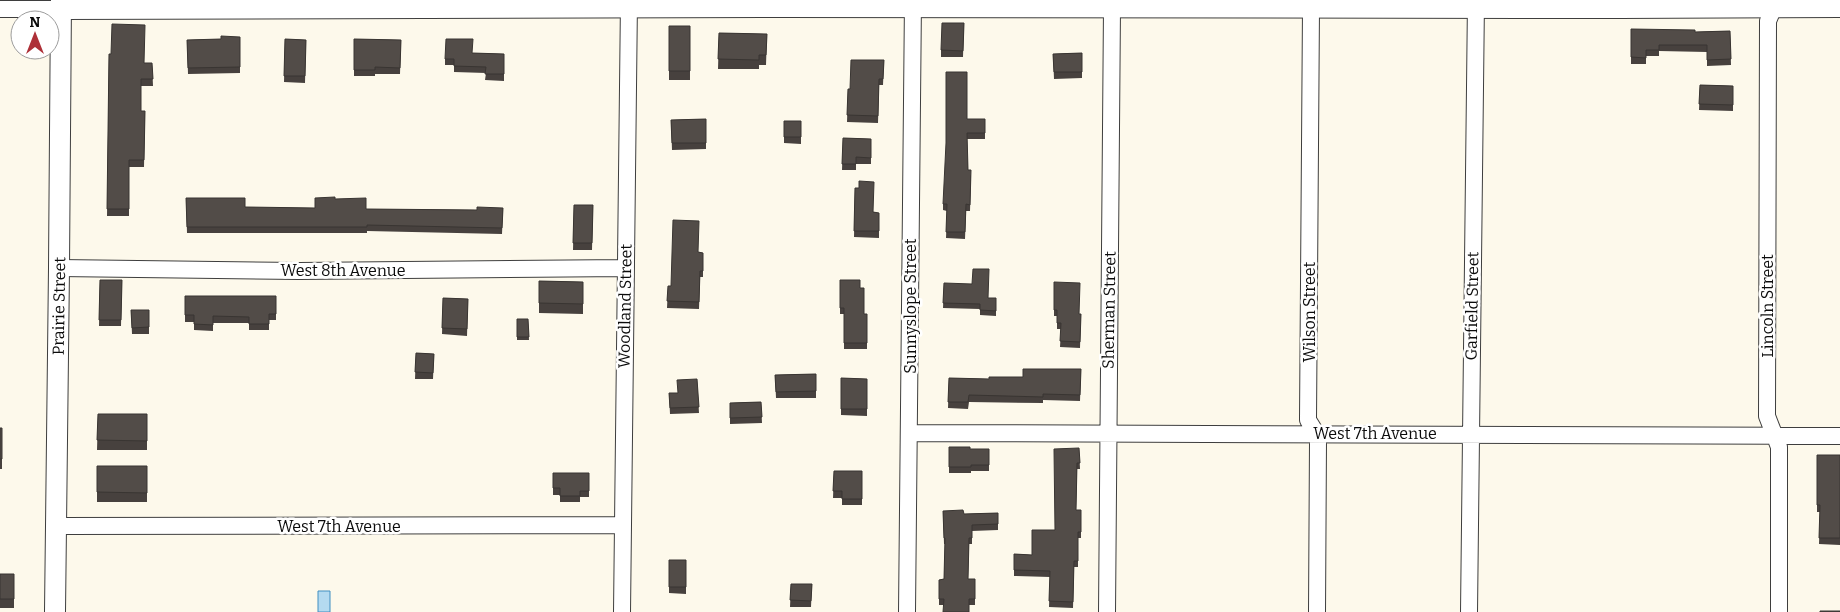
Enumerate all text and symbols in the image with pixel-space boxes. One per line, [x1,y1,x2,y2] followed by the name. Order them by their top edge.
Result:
[10,10,60,60] north arrow
[30,14,41,31] text: N
[901,238,920,374] street label: Sunnyslope Street
[614,244,636,368] street label: Woodland Street
[1098,251,1120,369] street label: Sherman Street
[1462,251,1482,361] street label: Garfield Street
[1758,254,1777,358] street label: Lincoln Street
[49,257,69,355] street label: Prairie Street
[280,261,406,280] street label: West 8th Avenue
[1300,262,1319,362] street label: Wilson Street
[1313,424,1437,443] street label: West 7th Avenue
[277,517,401,536] street label: West 7th Avenue

